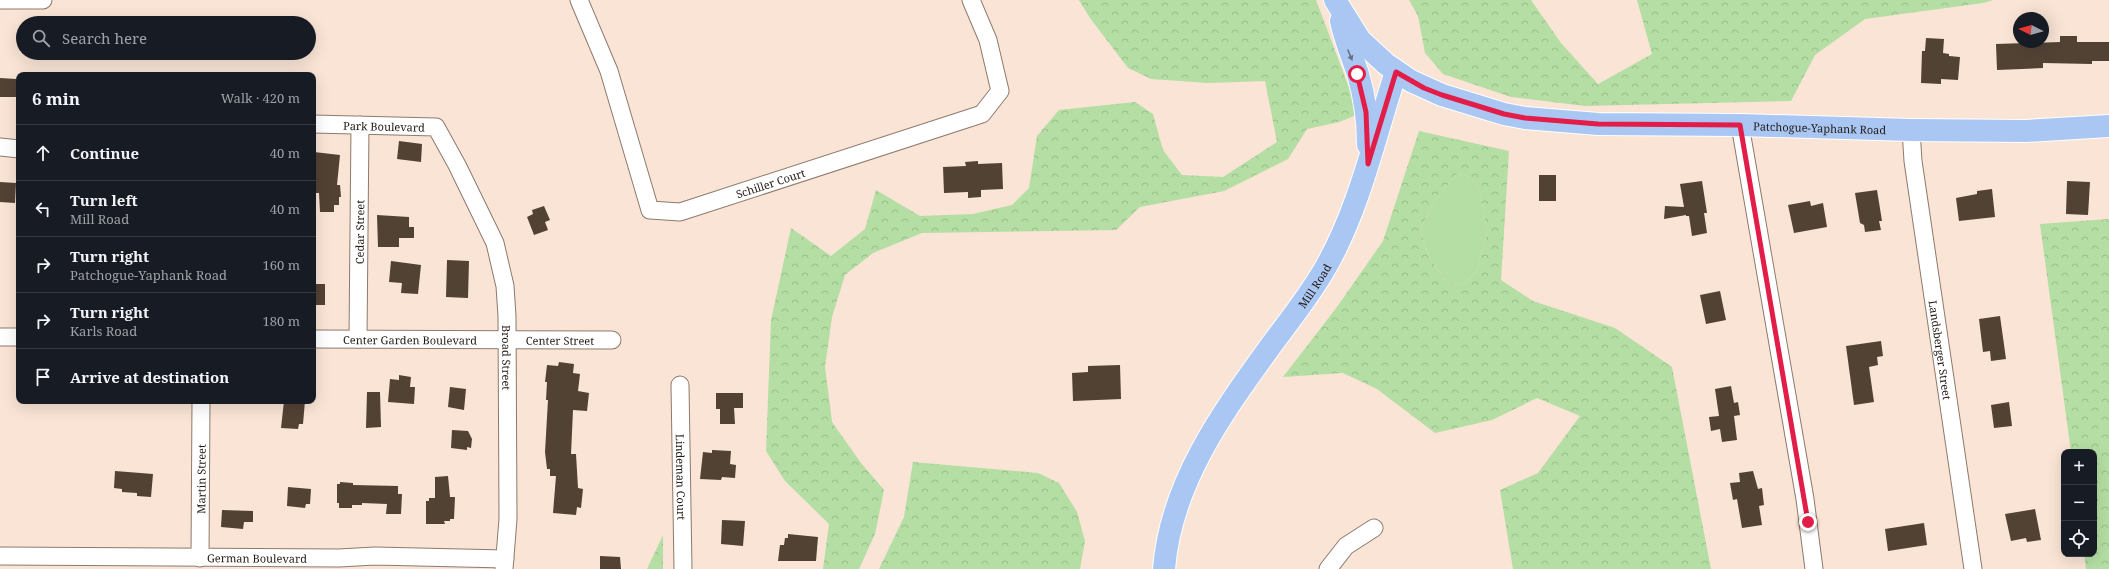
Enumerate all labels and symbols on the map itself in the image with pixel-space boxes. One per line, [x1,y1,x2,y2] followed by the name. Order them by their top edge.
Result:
[2013,12,2049,48] north arrow
[1348,49,1354,61] one-way arrow
[1348,65,1366,83] route start
[343,117,425,134] street label: Park Boulevard
[1753,118,1887,137] street label: Patchogue-Yaphank Road
[734,164,807,201] street label: Schiller Court
[351,200,367,264] street label: Cedar Street
[1294,260,1334,311] street label: Mill Road
[1926,299,1956,401] street label: Landsberger Street
[500,325,515,390] street label: Broad Street
[343,332,477,347] street label: Center Garden Boulevard
[526,332,594,347] street label: Center Street
[673,434,690,520] street label: Lindeman Court
[193,444,208,514] street label: Martin Street
[1799,513,1817,531] route end
[207,550,307,565] street label: German Boulevard

